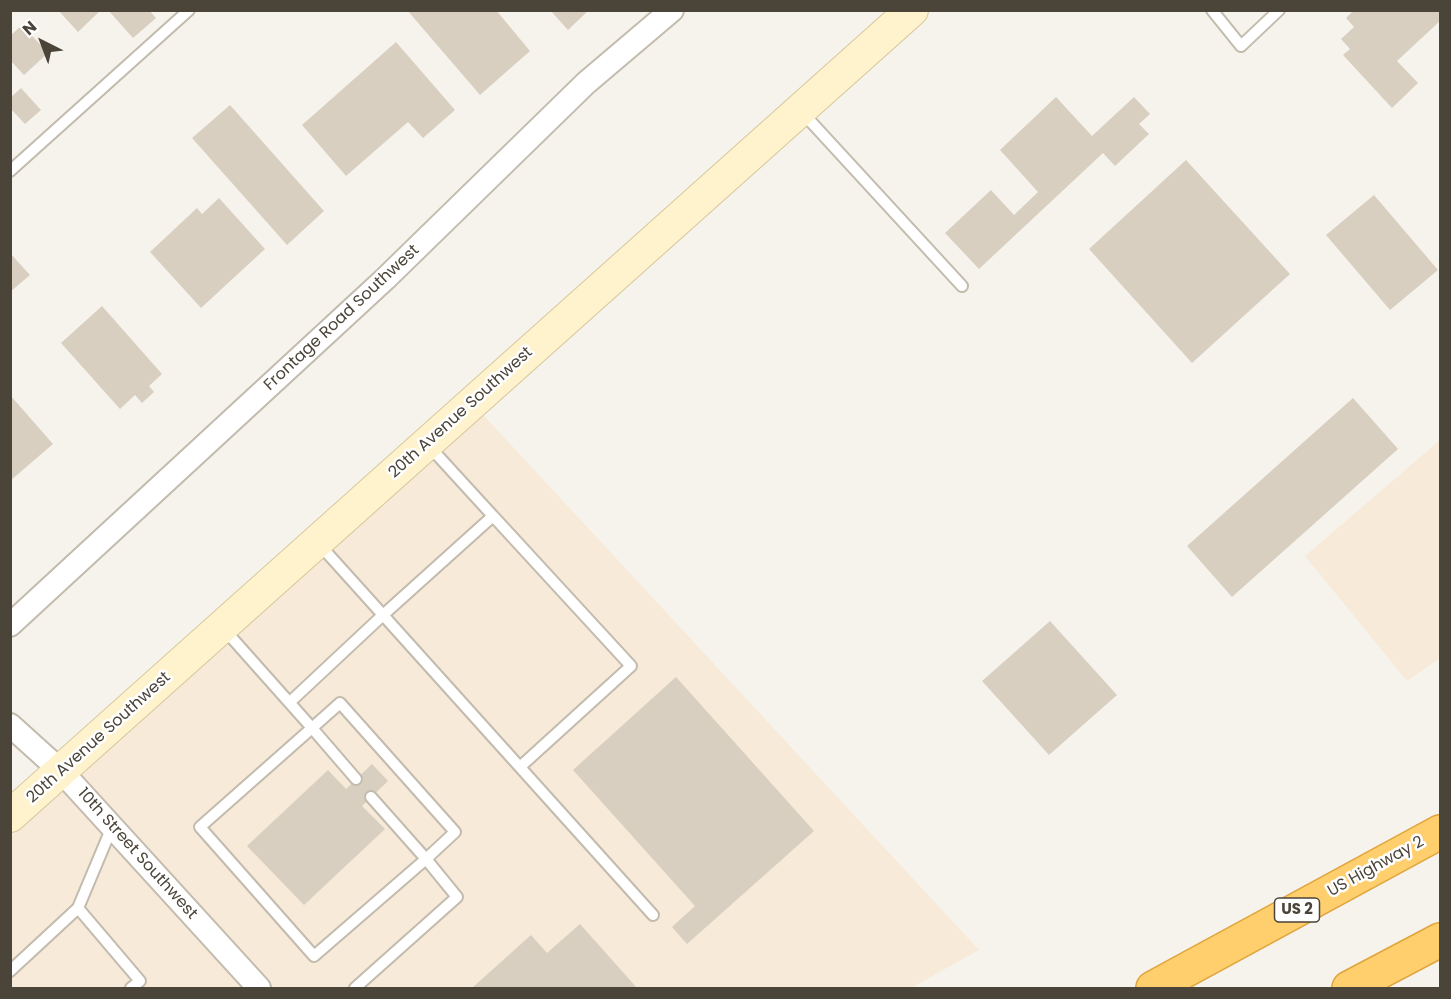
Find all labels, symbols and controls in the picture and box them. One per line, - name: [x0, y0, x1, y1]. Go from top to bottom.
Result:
- north arrow: [12, 12, 72, 72]
- text: N: [17, 16, 42, 41]
- street label: Frontage Road Southwest: [260, 241, 424, 395]
- street label: 20th Avenue Southwest: [385, 343, 537, 483]
- street label: 20th Avenue Southwest: [23, 668, 175, 808]
- street label: 10th Street Southwest: [73, 784, 201, 924]
- street label: US Highway 2: [1325, 833, 1427, 901]
- road number: US 2: [1274, 898, 1320, 922]

